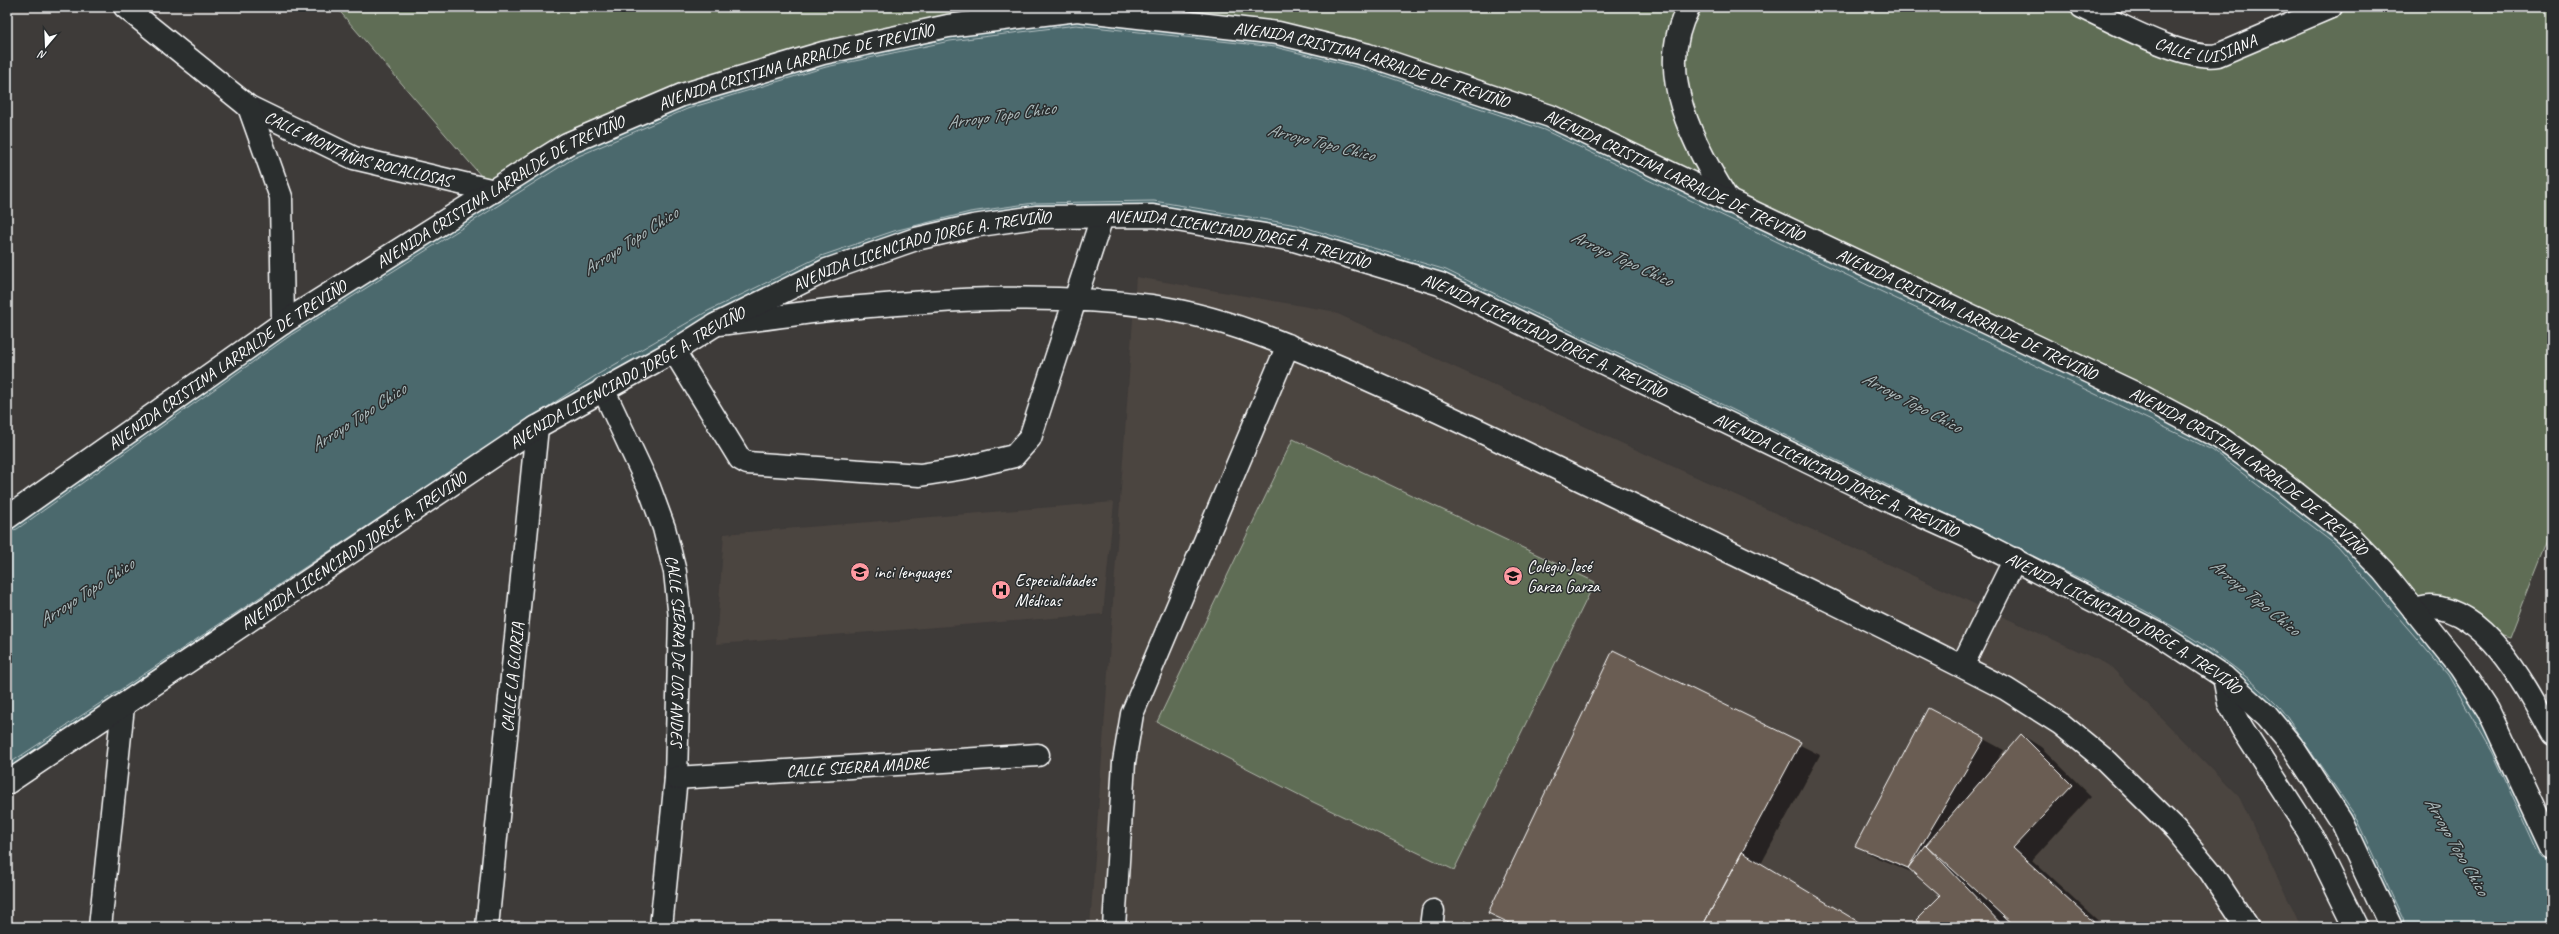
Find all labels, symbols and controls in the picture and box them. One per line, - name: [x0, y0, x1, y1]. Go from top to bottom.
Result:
- street label: AVENIDA CRISTINA LARRALDE DE TREVIÑO: [1232, 17, 1514, 113]
- street label: AVENIDA CRISTINA LARRALDE DE TREVIÑO: [655, 18, 938, 115]
- north arrow: [26, 26, 66, 66]
- street label: CALLE LUISIANA: [2152, 29, 2261, 67]
- text: N: [35, 47, 48, 63]
- water label: Arroyo Topo Chico: [946, 96, 1059, 133]
- street label: AVENIDA CRISTINA LARRALDE DE TREVIÑO: [1542, 104, 1810, 247]
- street label: CALLE MONTAÑAS ROCALLOSAS: [261, 106, 457, 192]
- street label: AVENIDA CRISTINA LARRALDE DE TREVIÑO: [372, 109, 630, 272]
- water label: Arroyo Topo Chico: [1265, 118, 1379, 166]
- water label: Arroyo Topo Chico: [578, 201, 684, 280]
- street label: AVENIDA LICENCIADO JORGE A. TREVIÑO: [1106, 205, 1374, 273]
- street label: AVENIDA LICENCIADO JORGE A. TREVIÑO: [789, 206, 1053, 296]
- water label: Arroyo Topo Chico: [1568, 225, 1678, 292]
- street label: AVENIDA CRISTINA LARRALDE DE TREVIÑO: [1834, 243, 2103, 385]
- street label: AVENIDA LICENCIADO JORGE A. TREVIÑO: [1419, 269, 1672, 403]
- street label: AVENIDA CRISTINA LARRALDE DE TREVIÑO: [103, 274, 352, 454]
- street label: AVENIDA LICENCIADO JORGE A. TREVIÑO: [505, 301, 750, 453]
- water label: Arroyo Topo Chico: [1859, 367, 1968, 439]
- water label: Arroyo Topo Chico: [306, 377, 412, 456]
- street label: AVENIDA CRISTINA LARRALDE DE TREVIÑO: [2126, 382, 2374, 561]
- street label: AVENIDA LICENCIADO JORGE A. TREVIÑO: [1710, 408, 1964, 543]
- street label: AVENIDA LICENCIADO JORGE A. TREVIÑO: [236, 466, 473, 634]
- street label: AVENIDA LICENCIADO JORGE A. TREVIÑO: [2003, 547, 2248, 700]
- water label: Arroyo Topo Chico: [34, 552, 140, 631]
- street label: CALLE SIERRA DE LOS ANDES: [661, 553, 691, 749]
- water label: Arroyo Topo Chico: [2206, 554, 2306, 641]
- place label: Colegio José Garza Garza: [1527, 556, 1601, 597]
- school or university icon: inci lenguages: [849, 561, 871, 583]
- place label: inci lenguages: [874, 562, 953, 583]
- school or university icon: Colegio José Garza Garza: [1502, 565, 1524, 587]
- place label: Especialidades Médicas: [1015, 570, 1098, 611]
- hospital icon: Especialidades Médicas: [990, 579, 1012, 601]
- street label: CALLE LA GLORIA: [496, 621, 528, 733]
- street label: CALLE SIERRA MADRE: [785, 751, 932, 781]
- water label: Arroyo Topo Chico: [2420, 793, 2495, 901]

